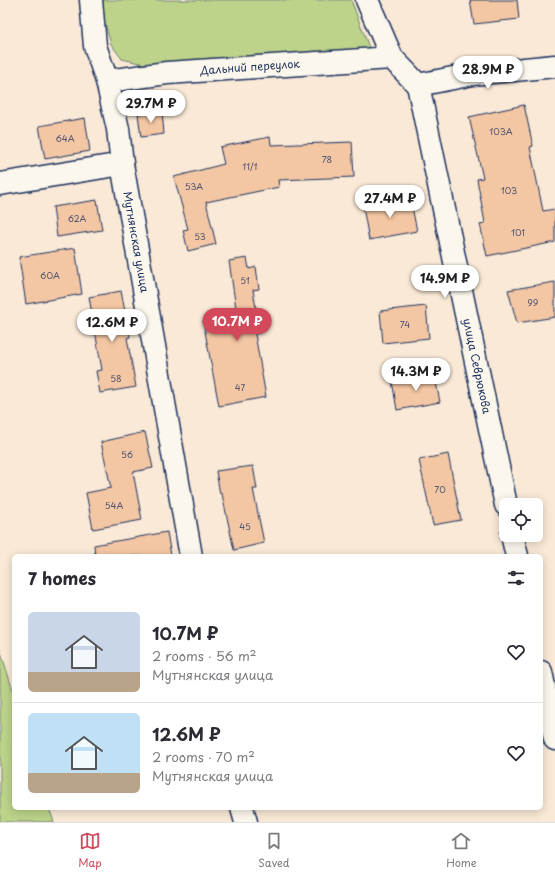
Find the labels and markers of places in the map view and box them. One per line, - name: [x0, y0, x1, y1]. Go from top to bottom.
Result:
- pin: 28.9M ₽: [451, 56, 525, 90]
- pin: 29.7M ₽: [114, 90, 188, 124]
- pin: 27.4M ₽: [353, 185, 427, 219]
- pin: 14.9M ₽: [408, 265, 482, 299]
- pin: 10.7M ₽: [200, 308, 274, 342]
- pin: 12.6M ₽: [75, 309, 149, 343]
- pin: 14.3M ₽: [379, 358, 453, 392]

